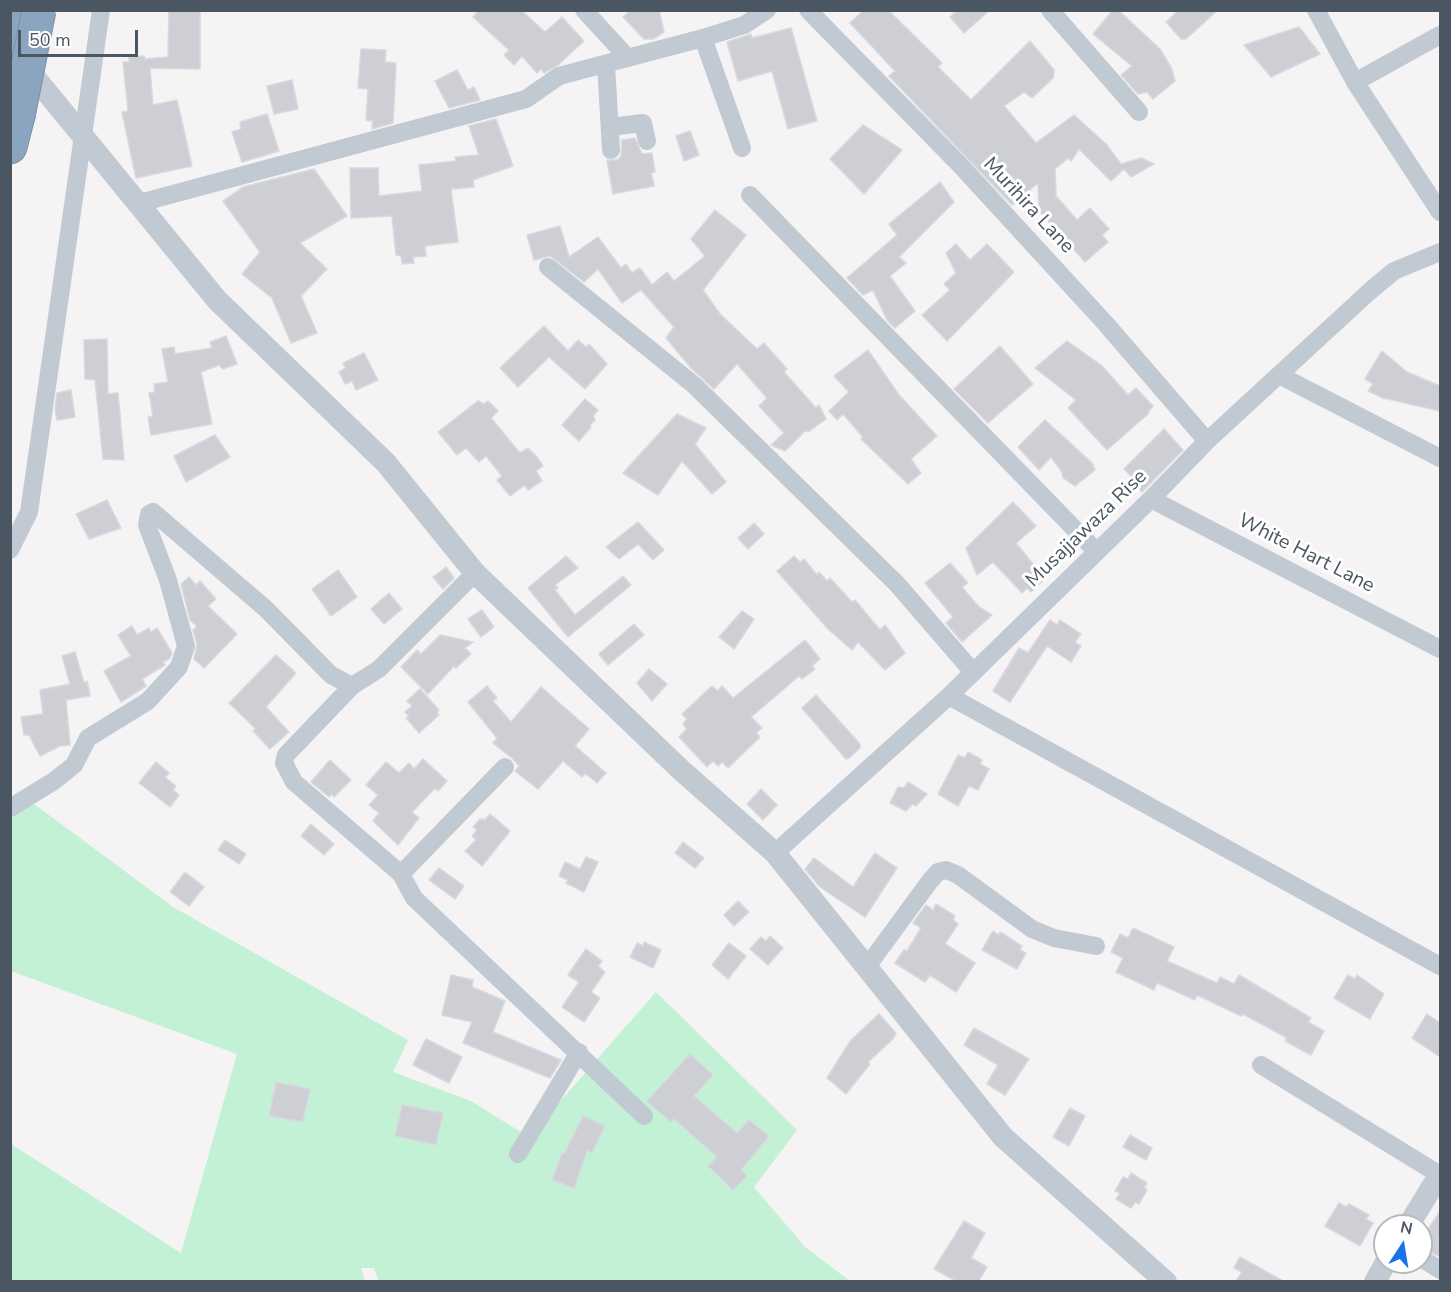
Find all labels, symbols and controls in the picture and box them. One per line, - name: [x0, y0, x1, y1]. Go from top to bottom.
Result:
- scale bar: [21, 18, 141, 56]
- text: 50 m: [29, 28, 71, 52]
- street label: Murihira Lane: [977, 153, 1079, 259]
- street label: Musajjawaza Rise: [1022, 465, 1152, 593]
- street label: White Hart Lane: [1234, 509, 1378, 599]
- north arrow: [1373, 1214, 1433, 1274]
- text: N: [1398, 1216, 1414, 1240]

